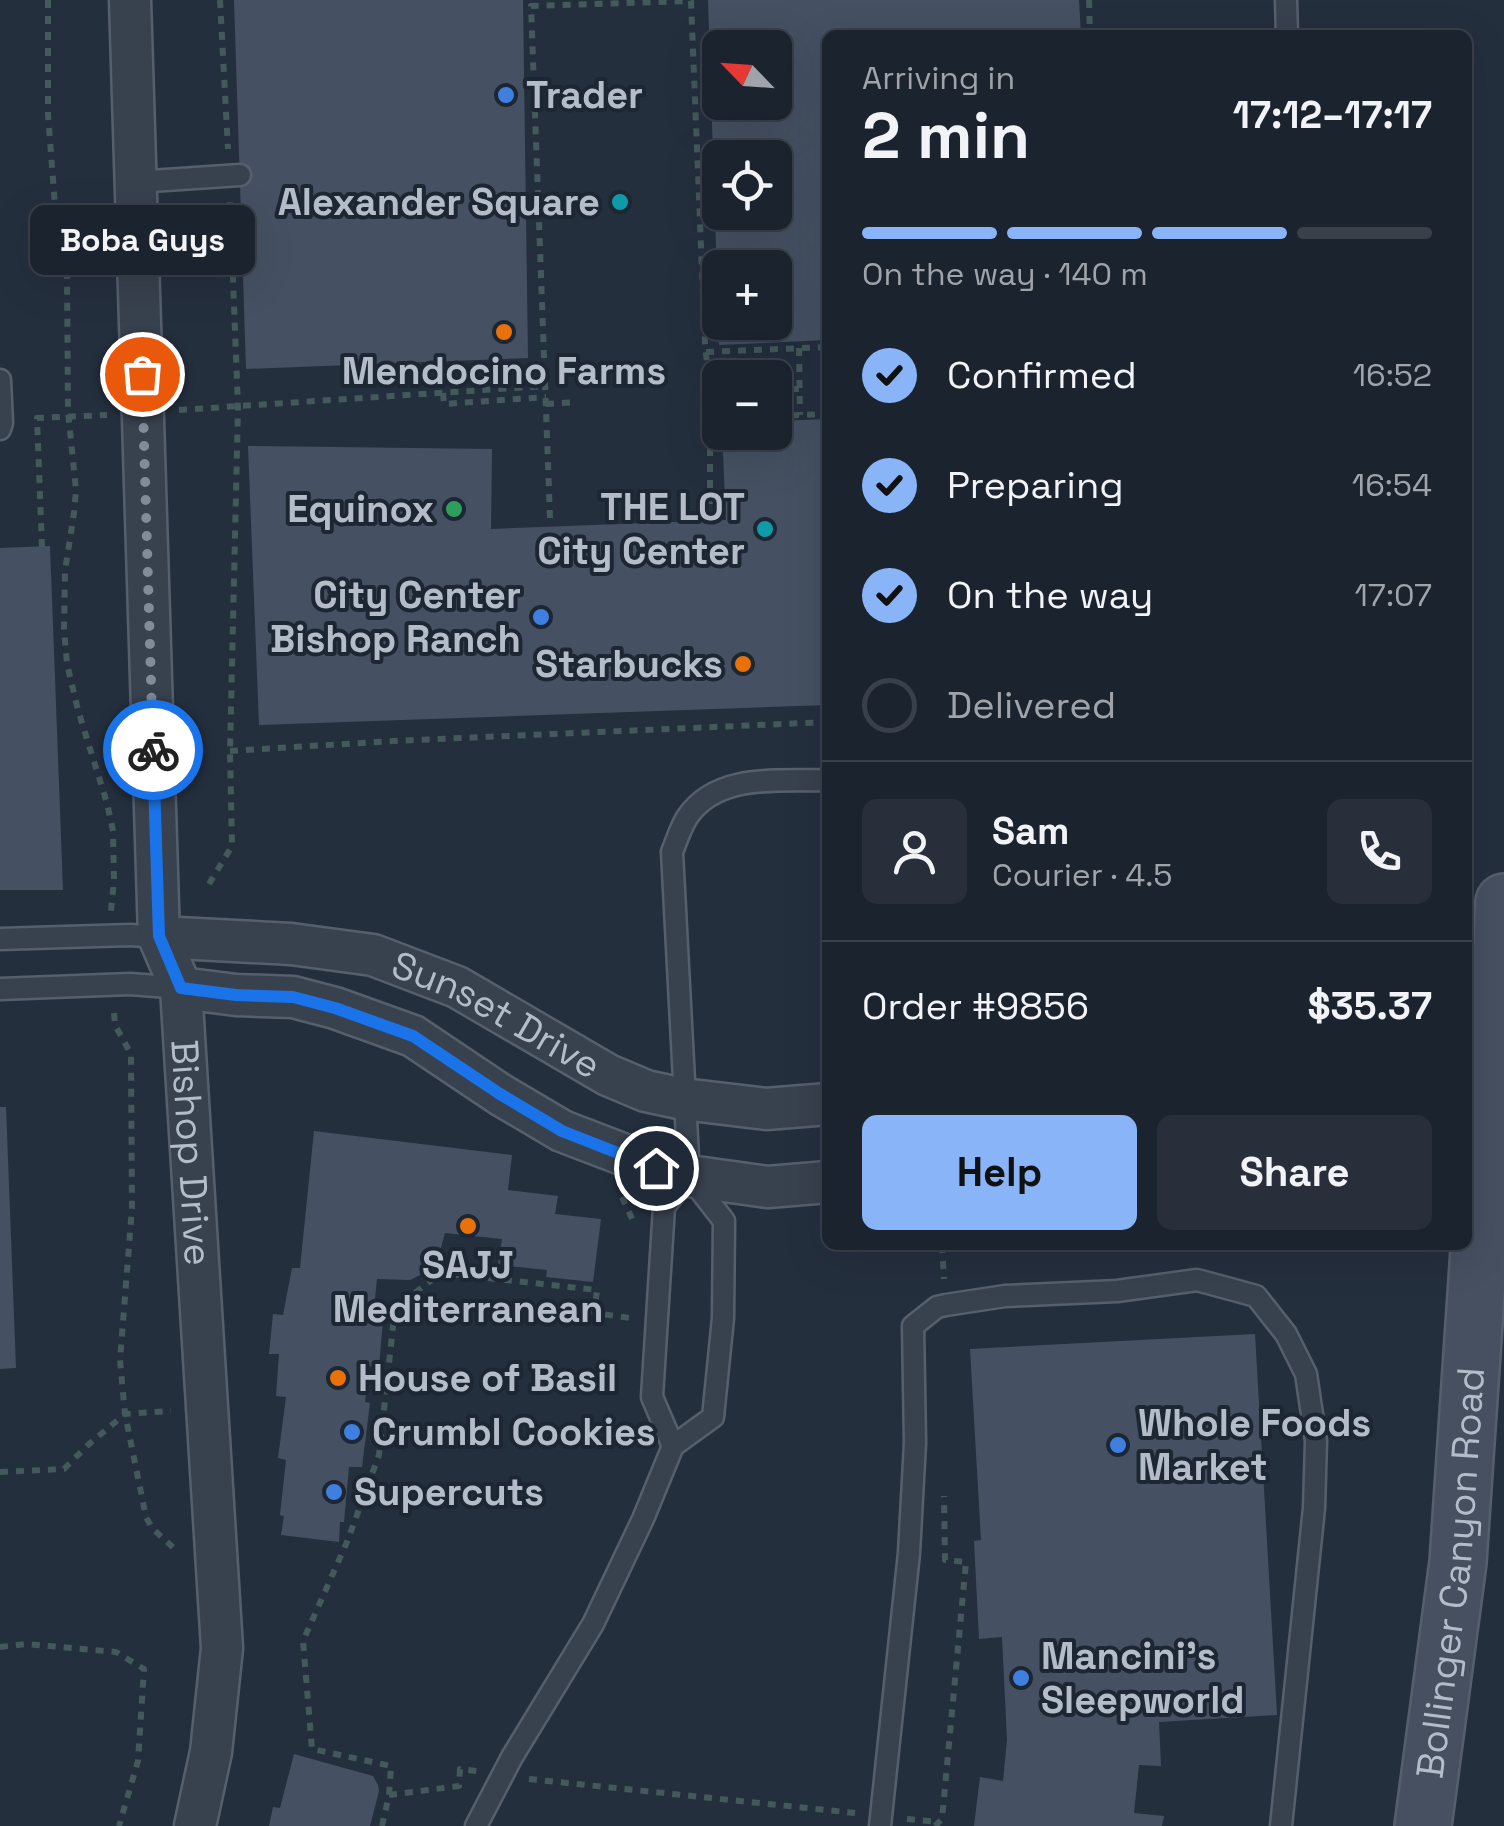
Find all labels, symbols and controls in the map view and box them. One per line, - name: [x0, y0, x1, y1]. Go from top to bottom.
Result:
- north arrow: [702, 30, 792, 120]
- map controls: [702, 30, 792, 450]
- text: Arriving in: [862, 58, 1015, 98]
- place label: Trader: [526, 71, 643, 119]
- marker: Trader: [495, 84, 517, 106]
- text: 17:12–17:17: [1233, 91, 1432, 139]
- text: 2 min: [862, 94, 1030, 177]
- button: locate: [702, 140, 792, 230]
- place label: Alexander Square: [278, 178, 600, 226]
- marker: Alexander Square: [609, 191, 631, 213]
- callout: Boba Guys: [29, 204, 254, 274]
- text: Boba Guys: [60, 220, 225, 260]
- button: +: [702, 250, 792, 340]
- text: On the way · 140 m: [862, 254, 1148, 294]
- marker: Mendocino Farms: [493, 321, 515, 343]
- pin: [100, 332, 185, 417]
- icon: bag: [115, 347, 170, 402]
- place label: Mendocino Farms: [342, 347, 666, 395]
- icon: check: [862, 348, 917, 403]
- text: Confirmed: [947, 351, 1137, 399]
- text: 16:52: [1353, 355, 1432, 395]
- button: −: [702, 360, 792, 450]
- icon: check: [862, 458, 917, 513]
- text: Preparing: [947, 461, 1124, 509]
- text: 16:54: [1352, 465, 1432, 505]
- place label: THE LOT City Center: [537, 483, 745, 575]
- place label: Equinox: [287, 485, 434, 533]
- marker: Equinox: [443, 498, 465, 520]
- marker: THE LOT City Center: [754, 518, 776, 540]
- icon: check: [862, 568, 917, 623]
- place label: City Center Bishop Ranch: [270, 571, 521, 663]
- text: On the way: [947, 571, 1153, 619]
- text: 17:07: [1354, 575, 1432, 615]
- marker: City Center Bishop Ranch: [530, 606, 552, 628]
- place label: Starbucks: [535, 640, 723, 688]
- marker: Starbucks: [732, 653, 754, 675]
- text: Delivered: [947, 681, 1116, 729]
- courier: [103, 700, 203, 800]
- icon: bike: [126, 723, 181, 778]
- button: person: [862, 799, 967, 904]
- button: phone: [1327, 799, 1432, 904]
- text: Sam: [992, 807, 1069, 855]
- text: Courier · 4.5: [992, 855, 1173, 895]
- street label: Sunset Drive: [385, 940, 609, 1089]
- text: Order #9856: [862, 982, 1089, 1030]
- text: $35.37: [1308, 982, 1432, 1030]
- street label: Bishop Drive: [160, 1038, 222, 1267]
- button: Help: [862, 1115, 1137, 1230]
- button: Share: [1157, 1115, 1432, 1230]
- pin: [614, 1126, 699, 1211]
- icon: home: [629, 1141, 684, 1196]
- marker: SAJJ Mediterranean: [457, 1215, 479, 1237]
- place label: SAJJ Mediterranean: [333, 1241, 603, 1333]
- place label: House of Basil: [358, 1354, 617, 1402]
- street label: Bollinger Canyon Road: [1406, 1366, 1495, 1781]
- marker: House of Basil: [327, 1367, 349, 1389]
- place label: Whole Foods Market: [1138, 1399, 1371, 1491]
- place label: Crumbl Cookies: [372, 1408, 656, 1456]
- marker: Crumbl Cookies: [341, 1421, 363, 1443]
- marker: Whole Foods Market: [1107, 1434, 1129, 1456]
- place label: Supercuts: [354, 1468, 544, 1516]
- marker: Supercuts: [323, 1481, 345, 1503]
- place label: Mancini's Sleepworld: [1041, 1632, 1245, 1724]
- marker: Mancini's Sleepworld: [1010, 1667, 1032, 1689]

